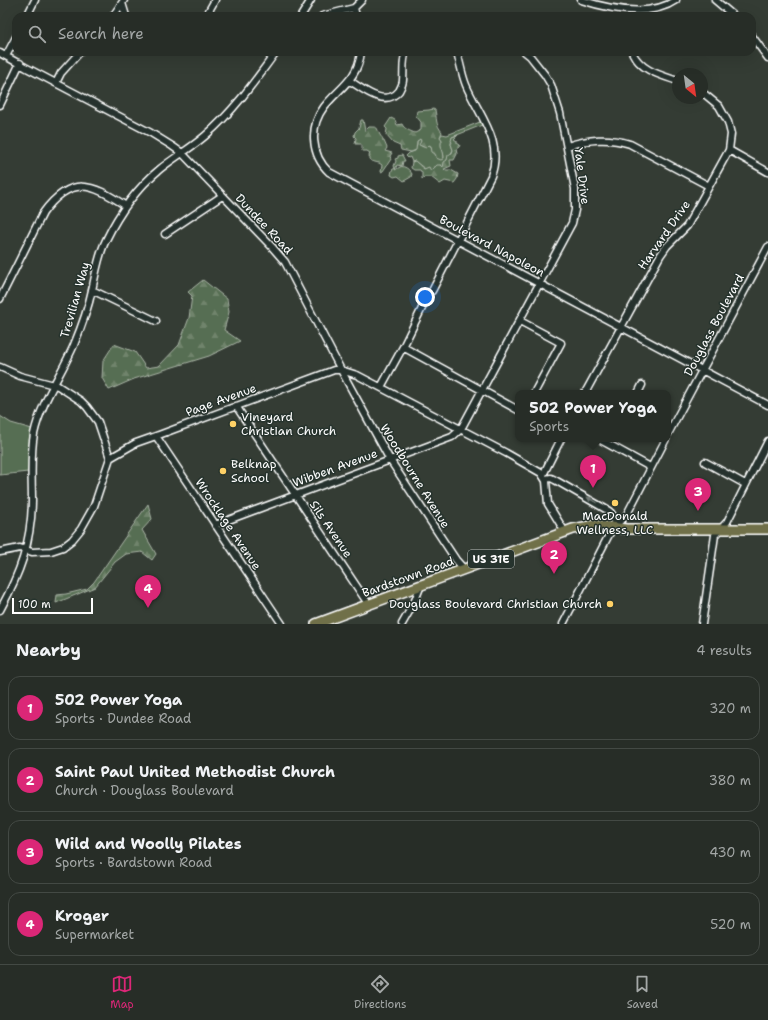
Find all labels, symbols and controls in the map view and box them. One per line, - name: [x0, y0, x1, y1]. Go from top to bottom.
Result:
- search box: [12, 12, 756, 56]
- icon: search: [26, 23, 48, 45]
- text: Search here: [58, 24, 144, 44]
- north arrow: [672, 68, 708, 104]
- street label: Yale Drive: [571, 147, 593, 206]
- street label: Dundee Road: [232, 190, 296, 258]
- street label: Harvard Drive: [634, 197, 694, 273]
- street label: Boulevard Napoleon: [437, 211, 547, 281]
- street label: Trevilian Way: [56, 260, 94, 340]
- street label: Douglass Boulevard: [680, 271, 748, 379]
- your location: [415, 287, 435, 307]
- street label: Page Avenue: [183, 380, 259, 420]
- popup: [515, 390, 671, 442]
- text: 502 Power Yoga: [529, 398, 657, 418]
- place label: Vineyard Christian Church: [241, 409, 336, 439]
- text: Sports: [529, 418, 569, 435]
- marker: Vineyard Christian Church: [228, 419, 238, 429]
- street label: Woodbourne Avenue: [376, 421, 454, 531]
- street label: Wibben Avenue: [290, 445, 380, 491]
- pin: 1: [580, 455, 606, 488]
- place label: Belknap School: [231, 456, 277, 486]
- marker: Belknap School: [218, 466, 228, 476]
- street label: Wrocklage Avenue: [191, 475, 265, 573]
- pin: 3: [685, 478, 711, 511]
- street label: Sils Avenue: [306, 497, 356, 561]
- one-way arrow: [586, 497, 597, 504]
- marker: MacDonald Wellness, LLC: [610, 498, 620, 508]
- place label: MacDonald Wellness, LLC: [577, 508, 653, 538]
- pin: 2: [541, 541, 567, 574]
- road number: US 31E: [468, 550, 514, 568]
- street label: Bardstown Road: [360, 553, 456, 601]
- pin: 4: [135, 575, 161, 608]
- scale bar: [12, 596, 93, 615]
- place label: Douglass Boulevard Christian Church: [389, 596, 602, 612]
- text: 100 m: [18, 597, 51, 612]
- marker: Douglass Boulevard Christian Church: [605, 599, 615, 609]
- text: Nearby: [16, 639, 81, 661]
- text: 4 results: [696, 642, 752, 659]
- text: 502 Power Yoga: [55, 690, 182, 710]
- text: 1: [27, 700, 33, 717]
- text: 320 m: [709, 700, 751, 717]
- text: Sports · Dundee Road: [55, 710, 191, 727]
- text: Saint Paul United Methodist Church: [55, 762, 335, 782]
- text: 2: [25, 772, 35, 789]
- text: 380 m: [709, 772, 751, 789]
- text: Church · Douglass Boulevard: [55, 782, 234, 799]
- text: Wild and Woolly Pilates: [55, 834, 242, 854]
- text: 3: [25, 844, 35, 861]
- text: 430 m: [709, 844, 751, 861]
- text: Sports · Bardstown Road: [55, 854, 212, 871]
- text: Kroger: [55, 906, 109, 926]
- text: 4: [25, 916, 35, 933]
- text: 520 m: [710, 916, 751, 933]
- text: Supermarket: [55, 926, 134, 943]
- tab: Map: [110, 973, 134, 1012]
- tab: Directions: [354, 973, 406, 1012]
- tab: Saved: [627, 973, 658, 1012]

